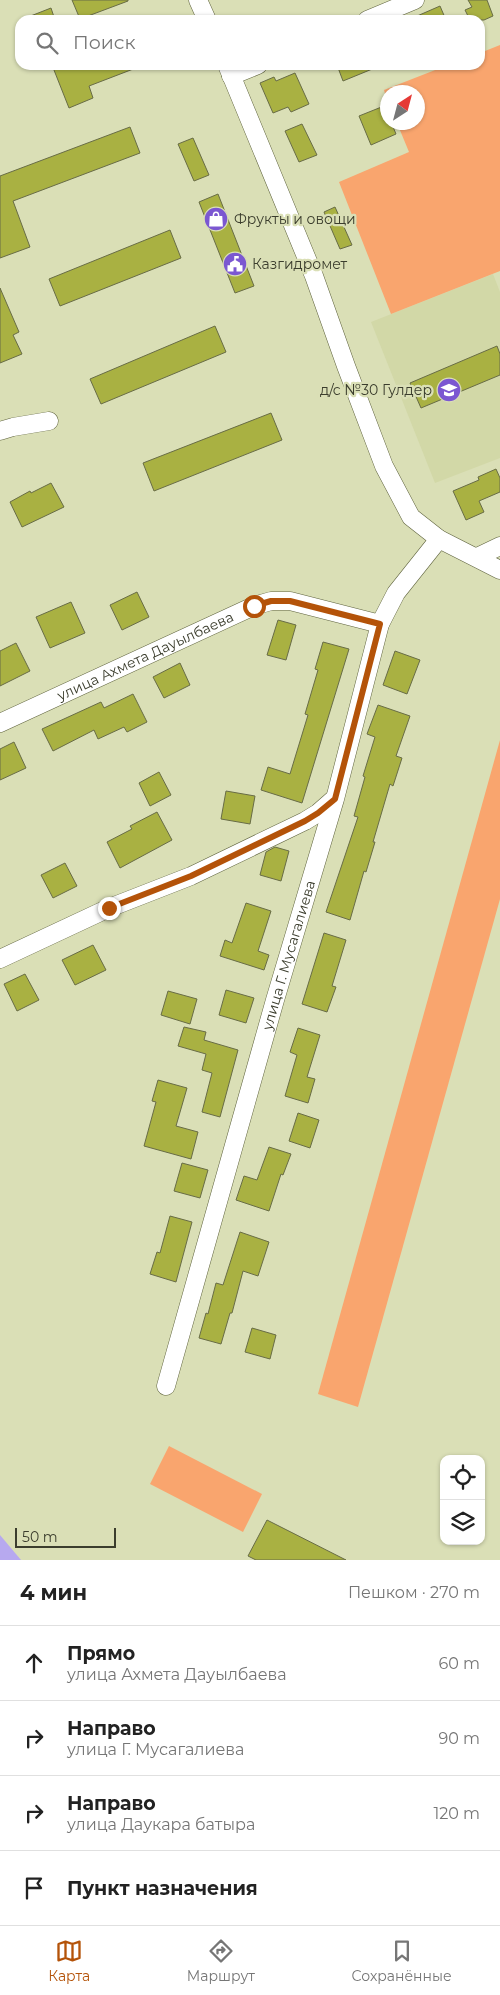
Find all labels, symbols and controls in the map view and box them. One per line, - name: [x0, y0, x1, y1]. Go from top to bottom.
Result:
- search box: [15, 15, 485, 70]
- icon: search: [33, 29, 61, 57]
- text: Поиск: [73, 31, 136, 54]
- north arrow: [380, 85, 425, 130]
- shop icon: Фрукты и овощи: [203, 206, 229, 232]
- place label: Фрукты и овощи: [234, 210, 356, 228]
- public building icon: Казгидромет: [222, 251, 248, 277]
- place label: Казгидромет: [252, 255, 348, 273]
- school or university icon: д/с №30 Гулдер: [436, 377, 462, 403]
- place label: д/с №30 Гулдер: [320, 381, 432, 399]
- route start: [243, 595, 266, 618]
- street label: улица Ахмета Дауылбаева: [53, 608, 236, 705]
- street label: улица Г. Мусагалиева: [258, 878, 319, 1033]
- route end: [98, 897, 121, 920]
- map controls: [440, 1455, 485, 1545]
- button: locate: [440, 1455, 485, 1500]
- button: layers: [440, 1500, 485, 1545]
- scale bar: [15, 1525, 116, 1548]
- text: 50 m: [22, 1528, 58, 1546]
- text: 4 мин: [20, 1580, 87, 1605]
- text: Пешком · 270 m: [348, 1583, 480, 1602]
- text: Прямо: [67, 1642, 135, 1665]
- icon: ahead: [20, 1649, 48, 1677]
- text: 60 m: [438, 1654, 480, 1673]
- text: улица Ахмета Дауылбаева: [67, 1665, 287, 1684]
- text: Направо: [67, 1717, 156, 1740]
- icon: right: [20, 1724, 48, 1752]
- text: 90 m: [438, 1729, 480, 1748]
- text: улица Г. Мусагалиева: [67, 1740, 244, 1759]
- text: Направо: [67, 1792, 156, 1815]
- icon: right: [20, 1799, 48, 1827]
- text: 120 m: [433, 1804, 480, 1823]
- text: улица Даукара батыра: [67, 1815, 255, 1834]
- icon: arrive: [20, 1874, 48, 1902]
- text: Пункт назначения: [67, 1877, 258, 1900]
- tab: Карта: [48, 1937, 90, 1985]
- tab: Маршрут: [187, 1937, 255, 1985]
- tab: Сохранённые: [352, 1937, 452, 1985]

